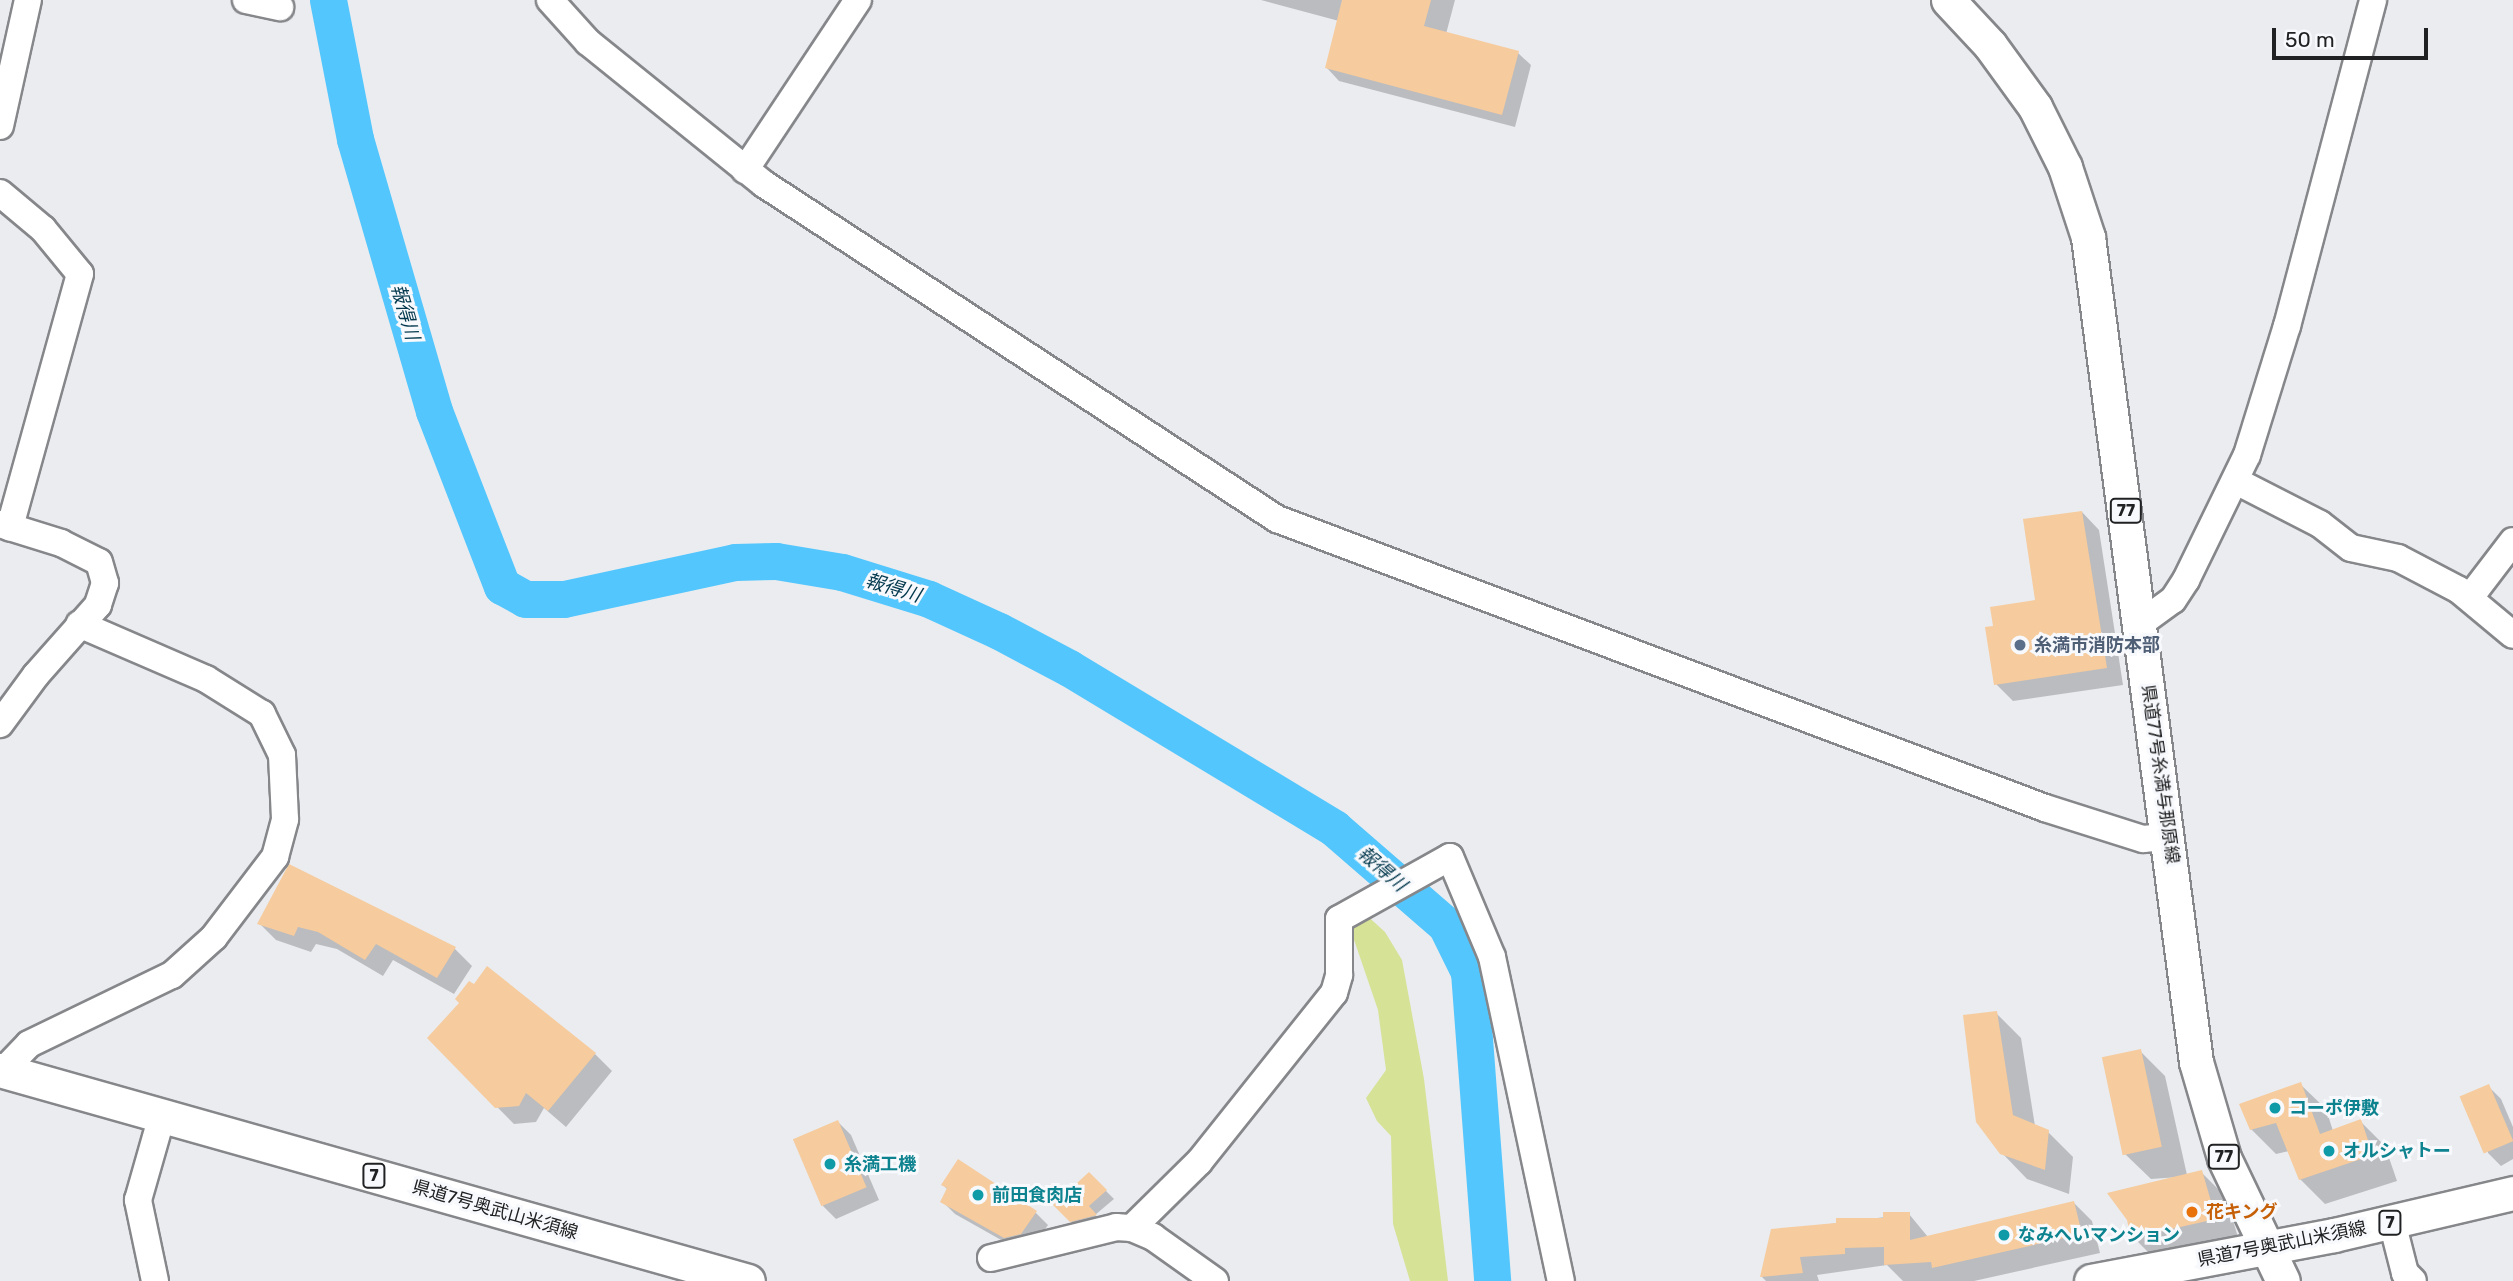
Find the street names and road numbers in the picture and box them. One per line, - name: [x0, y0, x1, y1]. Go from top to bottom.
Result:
- road number: 77: [2108, 498, 2144, 524]
- street label: 県道77号糸満与那原線: [2137, 683, 2183, 865]
- road number: 77: [2206, 1144, 2242, 1170]
- road number: 7: [362, 1164, 386, 1188]
- street label: 県道7号奥武山米須線: [410, 1176, 580, 1244]
- road number: 7: [2378, 1210, 2402, 1236]
- street label: 県道7号奥武山米須線: [2196, 1217, 2368, 1271]

